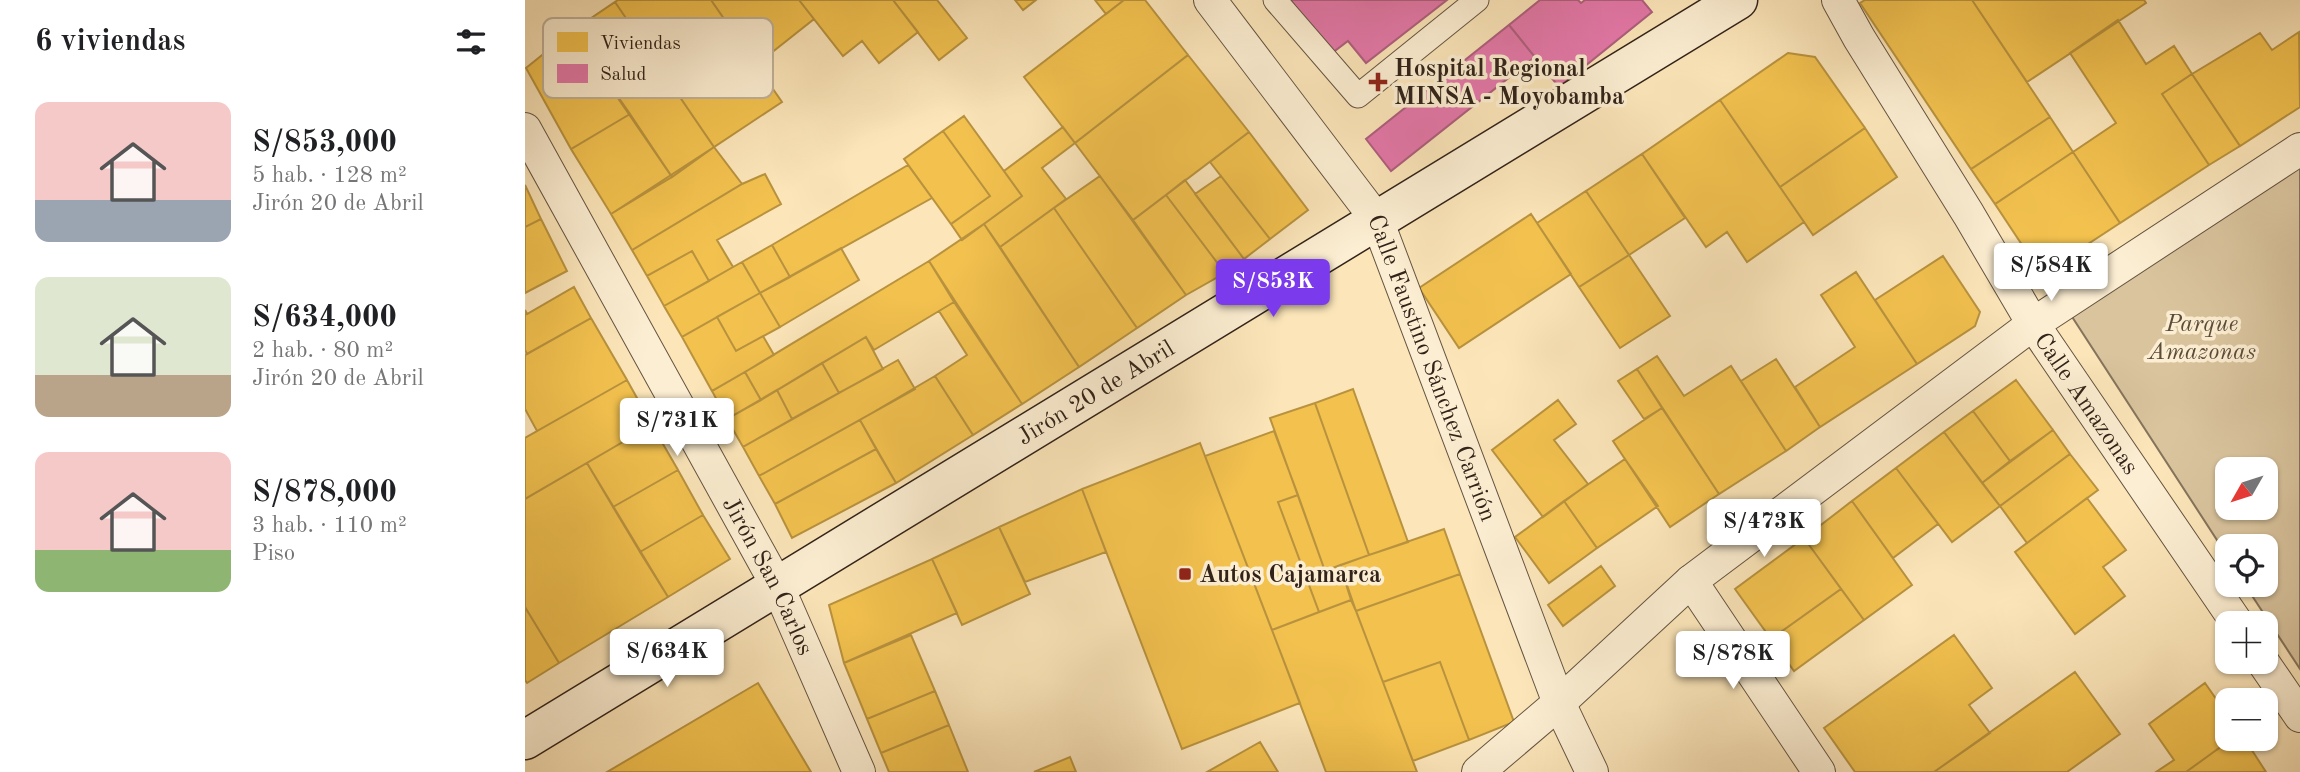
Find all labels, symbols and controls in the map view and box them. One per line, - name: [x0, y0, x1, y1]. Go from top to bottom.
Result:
- legend: [543, 18, 773, 98]
- icon: filters: [452, 23, 490, 61]
- text: 6 viviendas: [35, 27, 185, 57]
- text: Viviendas: [600, 35, 681, 54]
- place label: Hospital Regional MINSA - Moyobamba: [1394, 58, 1624, 110]
- text: Salud: [600, 66, 646, 85]
- marker: Hospital Regional MINSA - Moyobamba: [1368, 72, 1388, 92]
- text: S/853,000: [252, 128, 397, 158]
- icon: home: [91, 130, 175, 214]
- text: 5 hab. · 128 m²: [252, 164, 407, 187]
- text: Jirón 20 de Abril: [252, 192, 424, 215]
- street label: Calle Faustino Sánchez Carrión: [1362, 212, 1499, 525]
- pin: S/584K: [1994, 244, 2108, 303]
- text: S/584K: [2010, 254, 2092, 277]
- pin: S/853K: [1216, 260, 1330, 319]
- text: S/853K: [1232, 270, 1314, 293]
- text: S/634,000: [252, 303, 397, 333]
- icon: home: [91, 305, 175, 389]
- park label: Parque Amazonas: [2146, 313, 2256, 365]
- street label: Calle Amazonas: [2029, 329, 2142, 479]
- street label: Jirón 20 de Abril: [1014, 337, 1179, 451]
- text: 2 hab. · 80 m²: [252, 339, 393, 362]
- text: Jirón 20 de Abril: [252, 367, 424, 390]
- pin: S/731K: [620, 398, 734, 458]
- text: S/731K: [636, 409, 718, 432]
- north arrow: [2215, 457, 2279, 520]
- map controls: [2215, 457, 2278, 751]
- text: S/878,000: [252, 478, 397, 508]
- icon: home: [91, 480, 175, 564]
- street label: Jirón San Carlos: [717, 494, 816, 659]
- pin: S/473K: [1707, 500, 1821, 559]
- text: S/473K: [1723, 510, 1805, 533]
- text: 3 hab. · 110 m²: [252, 514, 407, 537]
- button: locate: [2215, 534, 2278, 597]
- text: Piso: [252, 542, 295, 565]
- place label: Autos Cajamarca: [1199, 564, 1381, 588]
- marker: Autos Cajamarca: [1177, 566, 1193, 582]
- button: +: [2215, 611, 2278, 674]
- pin: S/634K: [610, 630, 724, 689]
- pin: S/878K: [1676, 632, 1790, 691]
- text: S/634K: [626, 640, 708, 663]
- text: S/878K: [1692, 642, 1774, 665]
- button: −: [2215, 688, 2278, 751]

